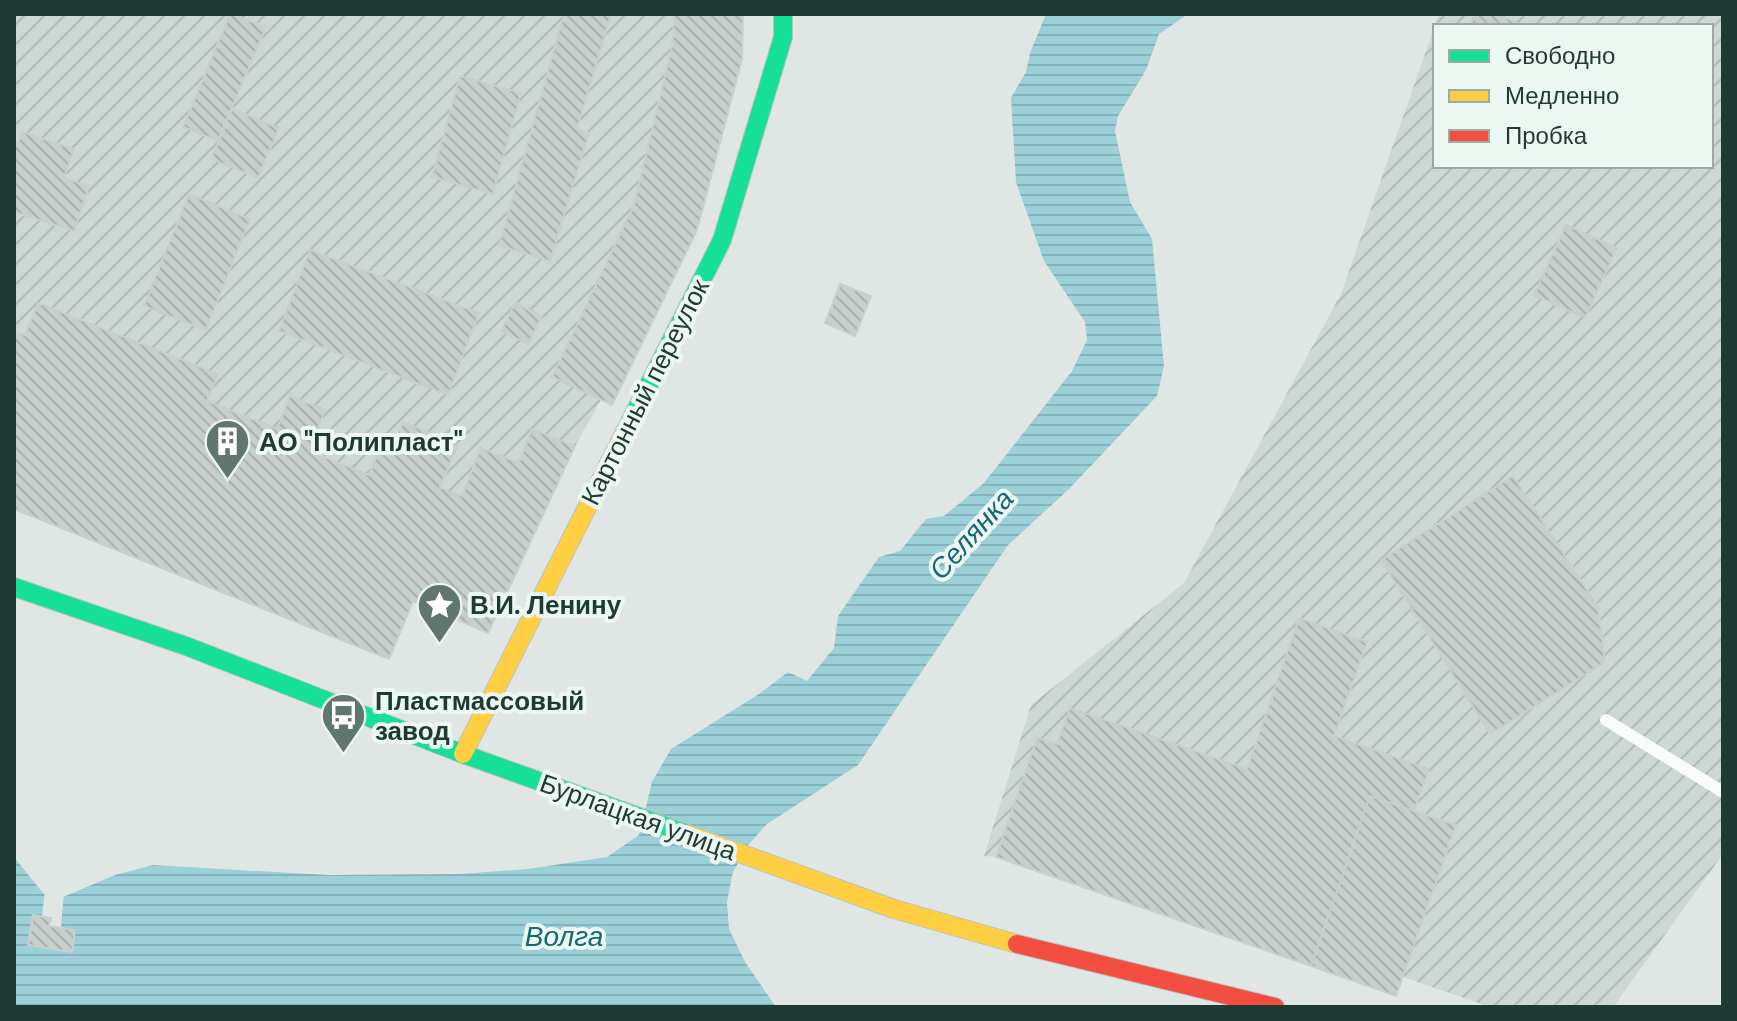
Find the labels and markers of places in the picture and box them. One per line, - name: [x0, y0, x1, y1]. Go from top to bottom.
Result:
- building icon: АО "Полипласт": [204, 418, 252, 481]
- place label: АО "Полипласт": [259, 425, 463, 459]
- place icon: В.И. Ленину: [415, 581, 463, 644]
- place label: В.И. Ленину: [470, 588, 622, 622]
- place label: Пластмассовый завод: [375, 684, 584, 748]
- bus stop icon: Пластмассовый завод: [320, 692, 368, 755]

